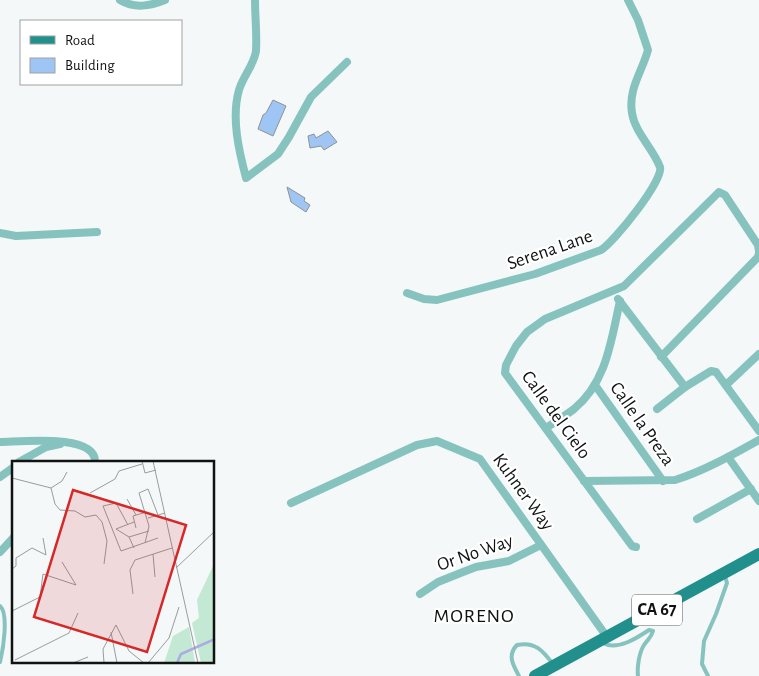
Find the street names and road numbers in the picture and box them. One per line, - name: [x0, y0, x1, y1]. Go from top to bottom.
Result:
- street label: Serena Lane: [505, 227, 595, 273]
- street label: Calle del Cielo: [518, 367, 594, 463]
- street label: Calle la Preza: [606, 379, 678, 470]
- street label: Kuhner Way: [489, 450, 557, 534]
- street label: Or No Way: [435, 531, 515, 575]
- road number: CA 67: [632, 594, 682, 626]

